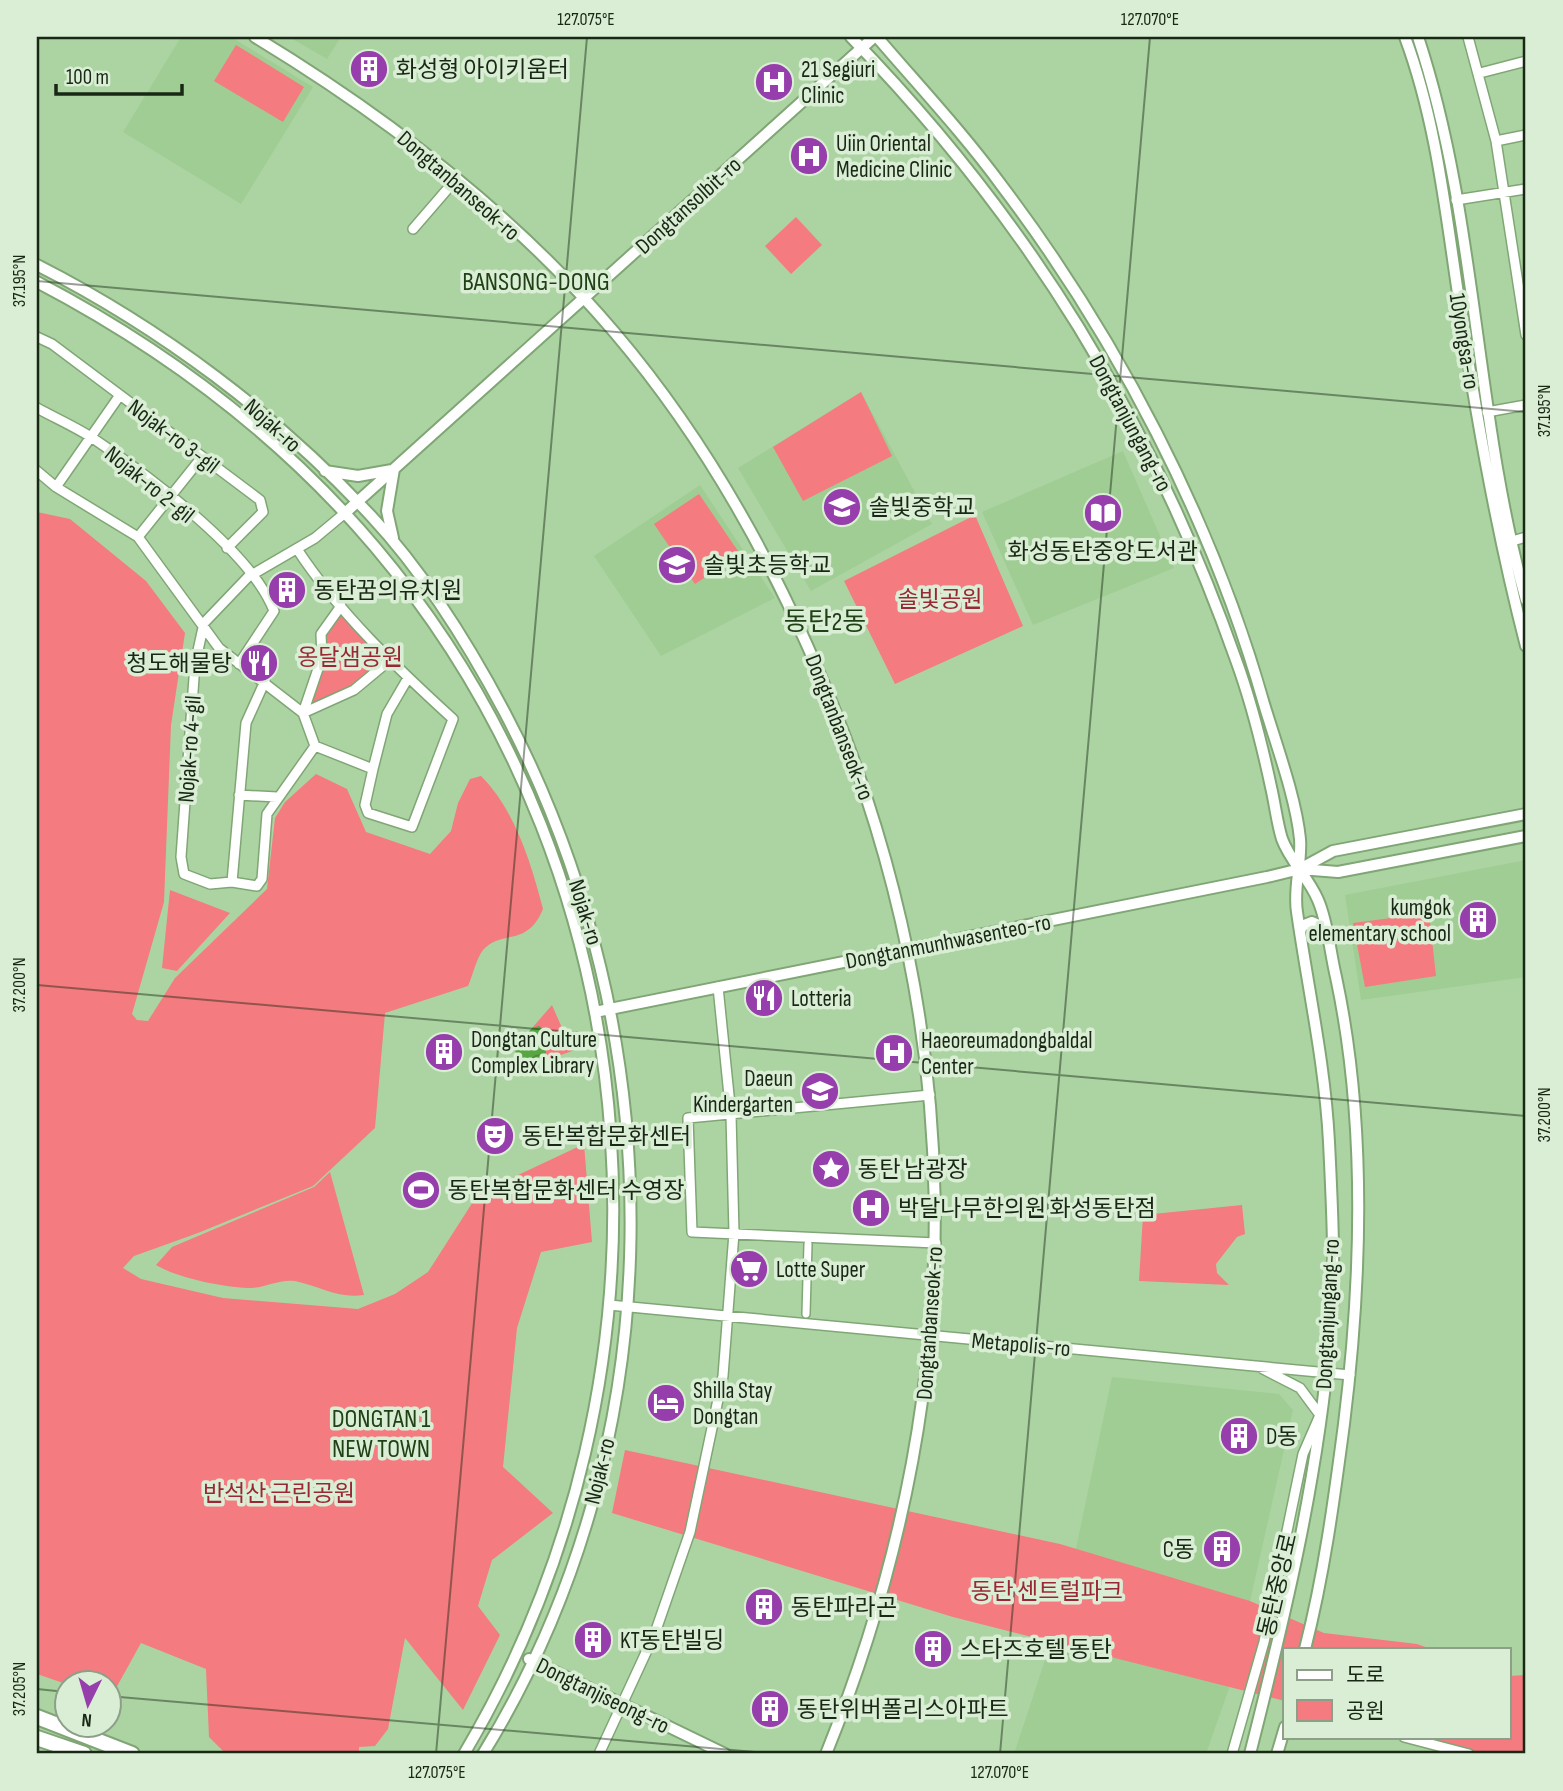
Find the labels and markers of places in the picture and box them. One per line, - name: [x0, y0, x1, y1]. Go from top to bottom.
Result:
- building icon: 화성형 아이키움터: [348, 48, 390, 90]
- place label: 화성형 아이키움터: [396, 56, 569, 84]
- place label: 21 Segiuri Clinic: [801, 56, 875, 110]
- hospital icon: 21 Segiuri Clinic: [753, 61, 795, 103]
- place label: Uiin Oriental Medicine Clinic: [836, 130, 953, 184]
- hospital icon: Uiin Oriental Medicine Clinic: [788, 135, 830, 177]
- school or university icon: 솔빛중학교: [821, 486, 863, 528]
- library icon: 화성동탄중앙도서관: [1082, 492, 1124, 534]
- place label: 솔빛중학교: [869, 494, 975, 522]
- place label: 화성동탄중앙도서관: [1008, 538, 1198, 566]
- school or university icon: 솔빛초등학교: [656, 544, 698, 586]
- place label: 솔빛초등학교: [704, 552, 831, 580]
- building icon: 동탄꿈의유치원: [266, 569, 308, 611]
- place label: 동탄꿈의유치원: [314, 577, 462, 605]
- restaurant icon: 청도해물탕: [238, 642, 280, 684]
- place label: 청도해물탕: [126, 650, 232, 678]
- place label: kumgok elementary school: [1308, 894, 1451, 948]
- building icon: kumgok elementary school: [1457, 899, 1499, 941]
- restaurant icon: Lotteria: [743, 977, 785, 1019]
- place label: Lotteria: [791, 985, 852, 1013]
- place label: Dongtan Culture Complex Library: [471, 1026, 597, 1080]
- place label: Haeoreumadongbaldal Center: [921, 1027, 1093, 1081]
- building icon: Dongtan Culture Complex Library: [423, 1031, 465, 1073]
- hospital icon: Haeoreumadongbaldal Center: [873, 1032, 915, 1074]
- place label: Daeun Kindergarten: [693, 1065, 793, 1119]
- school or university icon: Daeun Kindergarten: [799, 1070, 841, 1112]
- theatre icon: 동탄복합문화센터: [474, 1115, 516, 1157]
- place label: 동탄복합문화센터: [522, 1123, 691, 1151]
- place icon: 동탄 남광장: [810, 1148, 852, 1190]
- place label: 동탄 남광장: [858, 1156, 967, 1184]
- sports icon: 동탄복합문화센터 수영장: [400, 1169, 442, 1211]
- place label: 동탄복합문화센터 수영장: [448, 1177, 684, 1205]
- hospital icon: 박달나무한의원 화성동탄점: [850, 1187, 892, 1229]
- place label: 박달나무한의원 화성동탄점: [898, 1195, 1156, 1223]
- supermarket icon: Lotte Super: [728, 1248, 770, 1290]
- place label: Lotte Super: [776, 1256, 866, 1284]
- place label: Shilla Stay Dongtan: [693, 1377, 772, 1431]
- hotel icon: Shilla Stay Dongtan: [645, 1382, 687, 1424]
- building icon: D동: [1218, 1415, 1260, 1457]
- place label: D동: [1266, 1423, 1298, 1451]
- building icon: C동: [1201, 1528, 1243, 1570]
- place label: C동: [1163, 1536, 1195, 1564]
- building icon: 동탄파라곤: [743, 1586, 785, 1628]
- place label: 동탄파라곤: [791, 1594, 897, 1622]
- building icon: KT동탄빌딩: [572, 1619, 614, 1661]
- place label: KT동탄빌딩: [620, 1627, 724, 1655]
- building icon: 스타즈호텔 동탄: [912, 1628, 954, 1670]
- place label: 스타즈호텔 동탄: [960, 1636, 1112, 1664]
- building icon: 동탄위버폴리스아파트: [749, 1688, 791, 1730]
- place label: 동탄위버폴리스아파트: [797, 1696, 1009, 1724]

